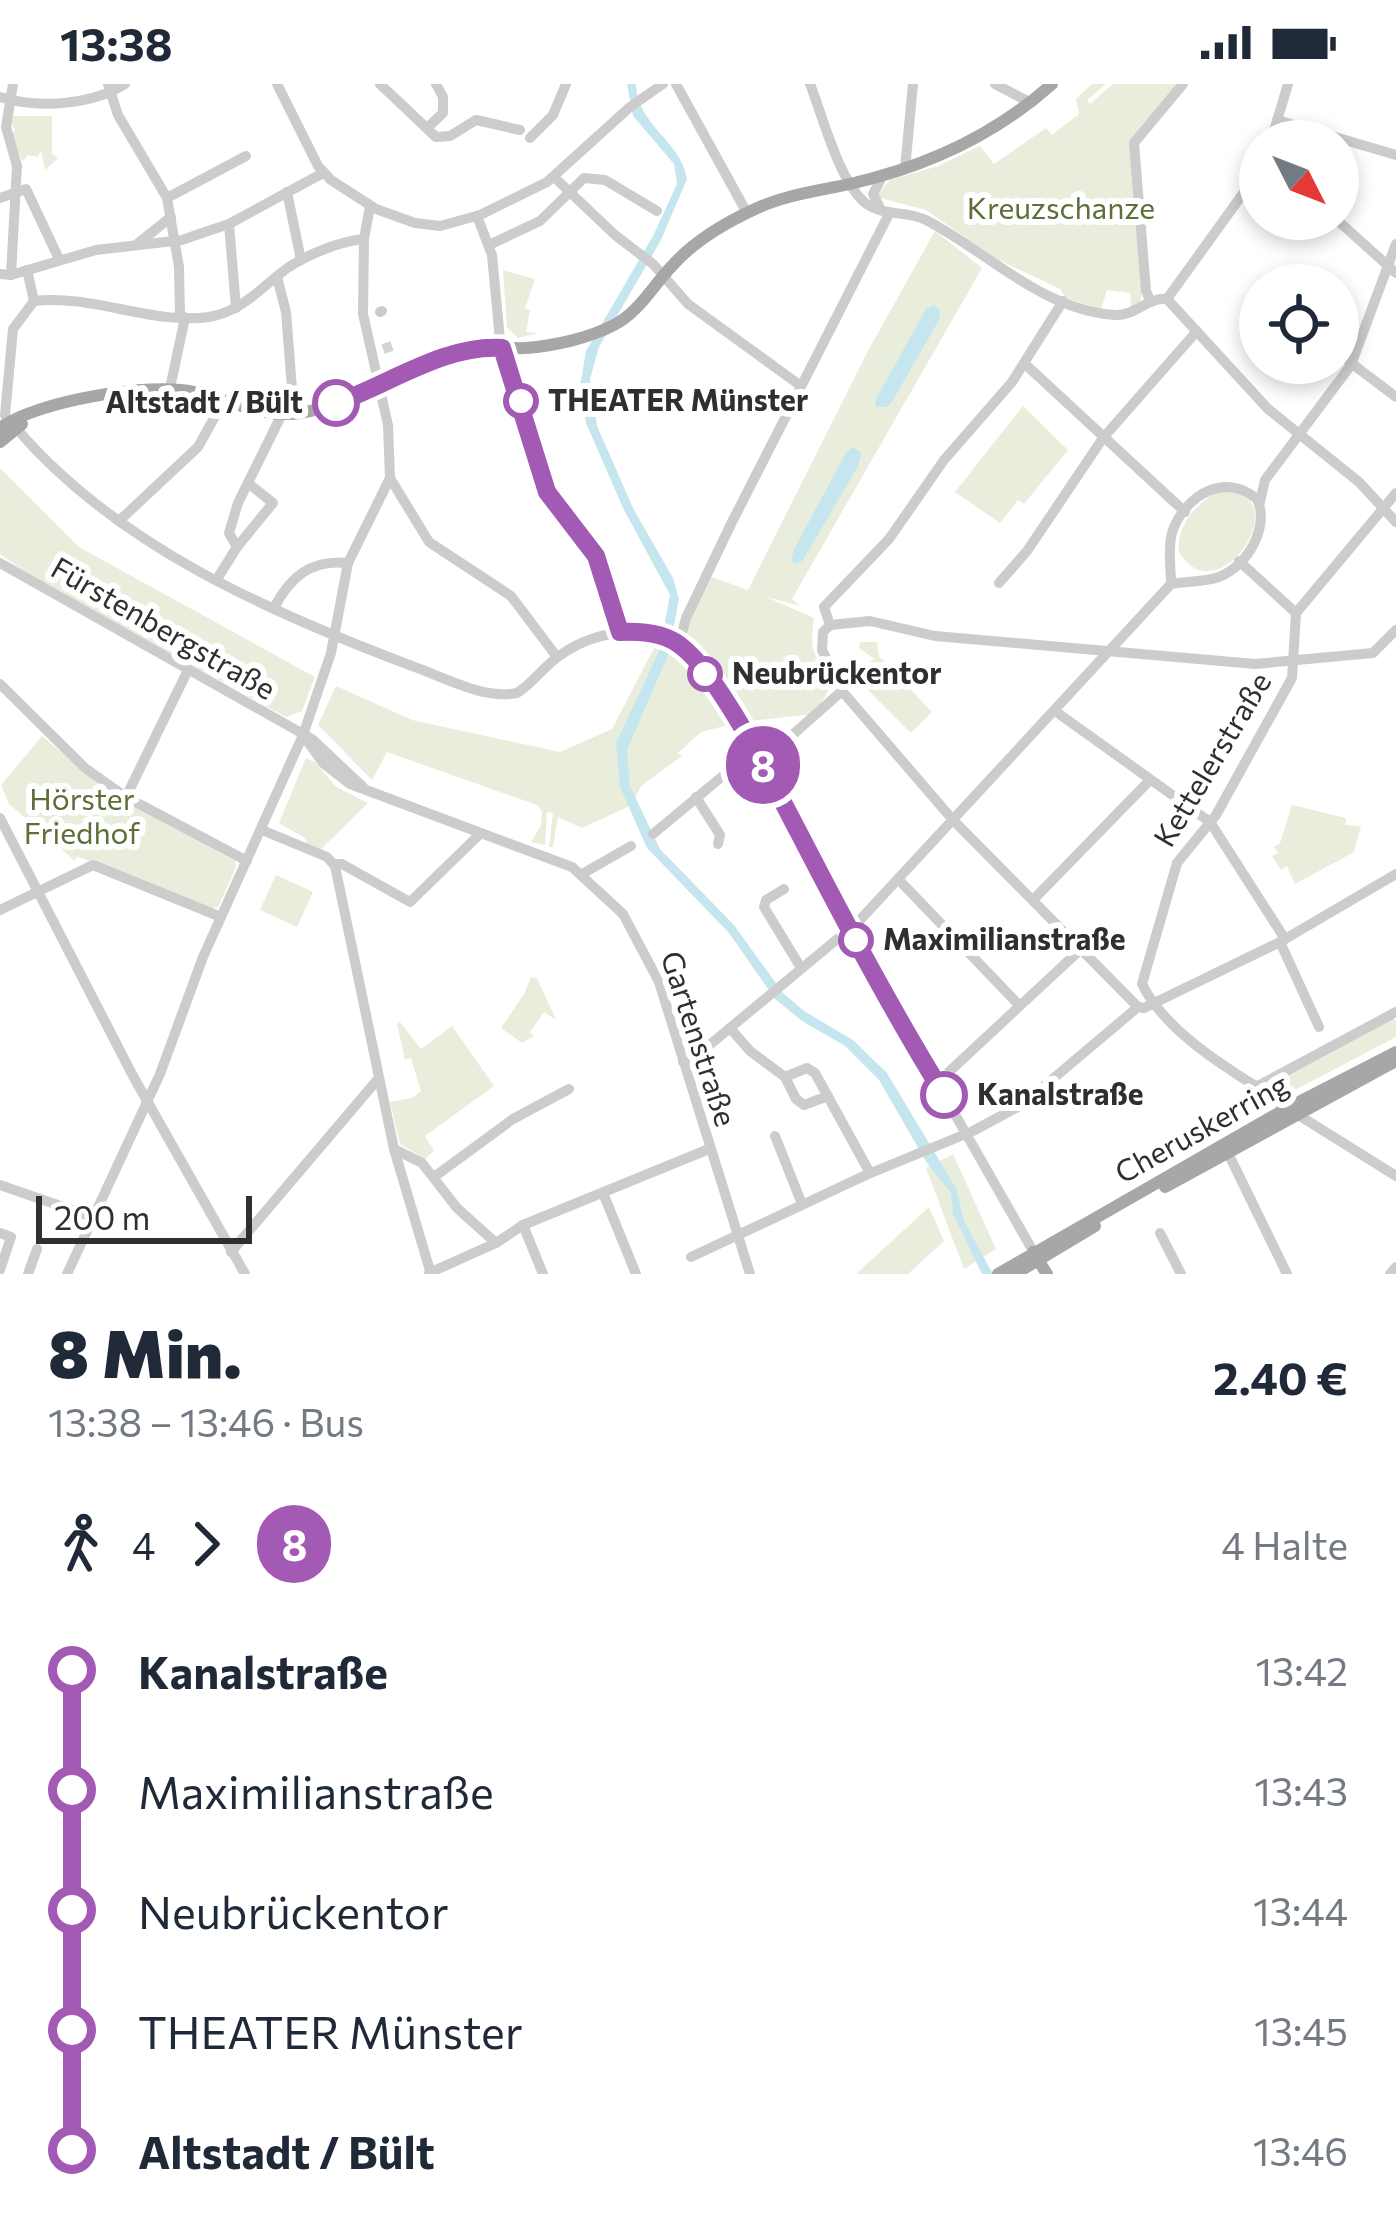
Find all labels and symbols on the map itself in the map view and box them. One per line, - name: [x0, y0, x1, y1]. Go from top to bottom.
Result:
- north arrow: [1239, 120, 1359, 240]
- park label: Kreuzschanze: [967, 188, 1155, 225]
- place label: THEATER Münster: [548, 380, 808, 417]
- marker: Altstadt / Bült: [314, 381, 358, 425]
- place label: Altstadt / Bült: [105, 382, 303, 419]
- marker: THEATER Münster: [505, 385, 537, 417]
- street label: Fürstenbergstraße: [46, 548, 283, 706]
- place label: Neubrückentor: [732, 653, 942, 690]
- marker: Neubrückentor: [689, 658, 721, 690]
- street label: Kettelerstraße: [1144, 665, 1277, 853]
- line badge: 8: [724, 726, 802, 804]
- park label: Hörster Friedhof: [24, 779, 140, 850]
- place label: Maximilianstraße: [883, 919, 1126, 956]
- marker: Maximilianstraße: [840, 924, 872, 956]
- street label: Gartenstraße: [655, 946, 746, 1130]
- street label: Cheruskerring: [1108, 1064, 1294, 1190]
- marker: Kanalstraße: [922, 1073, 966, 1117]
- place label: Kanalstraße: [977, 1074, 1144, 1111]
- scale bar: [36, 1190, 252, 1243]

